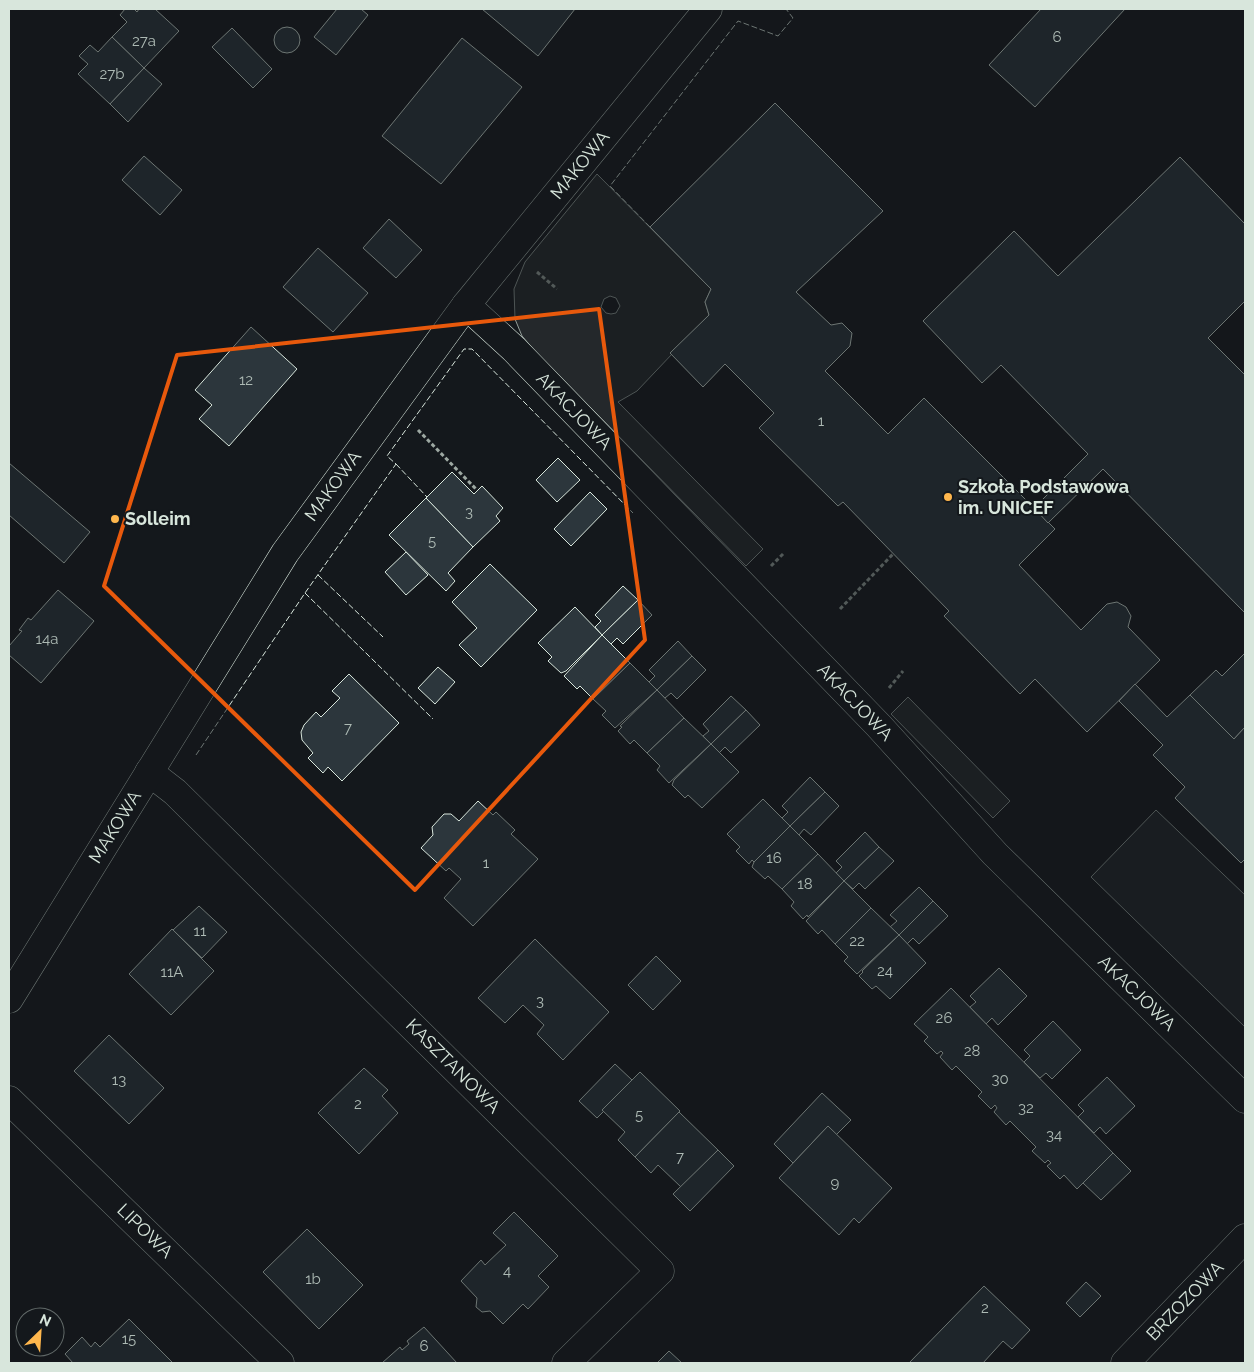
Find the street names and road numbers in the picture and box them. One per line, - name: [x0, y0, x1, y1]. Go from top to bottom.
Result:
- street label: MAKOWA: [546, 126, 614, 203]
- street label: AKACJOWA: [532, 368, 616, 454]
- street label: MAKOWA: [300, 446, 365, 525]
- street label: AKACJOWA: [813, 659, 897, 745]
- street label: MAKOWA: [84, 786, 145, 867]
- street label: AKACJOWA: [1094, 951, 1180, 1035]
- street label: KASZTANOWA: [402, 1014, 505, 1117]
- street label: LIPOWA: [113, 1199, 178, 1262]
- street label: BRZOZOWA: [1142, 1257, 1228, 1345]

